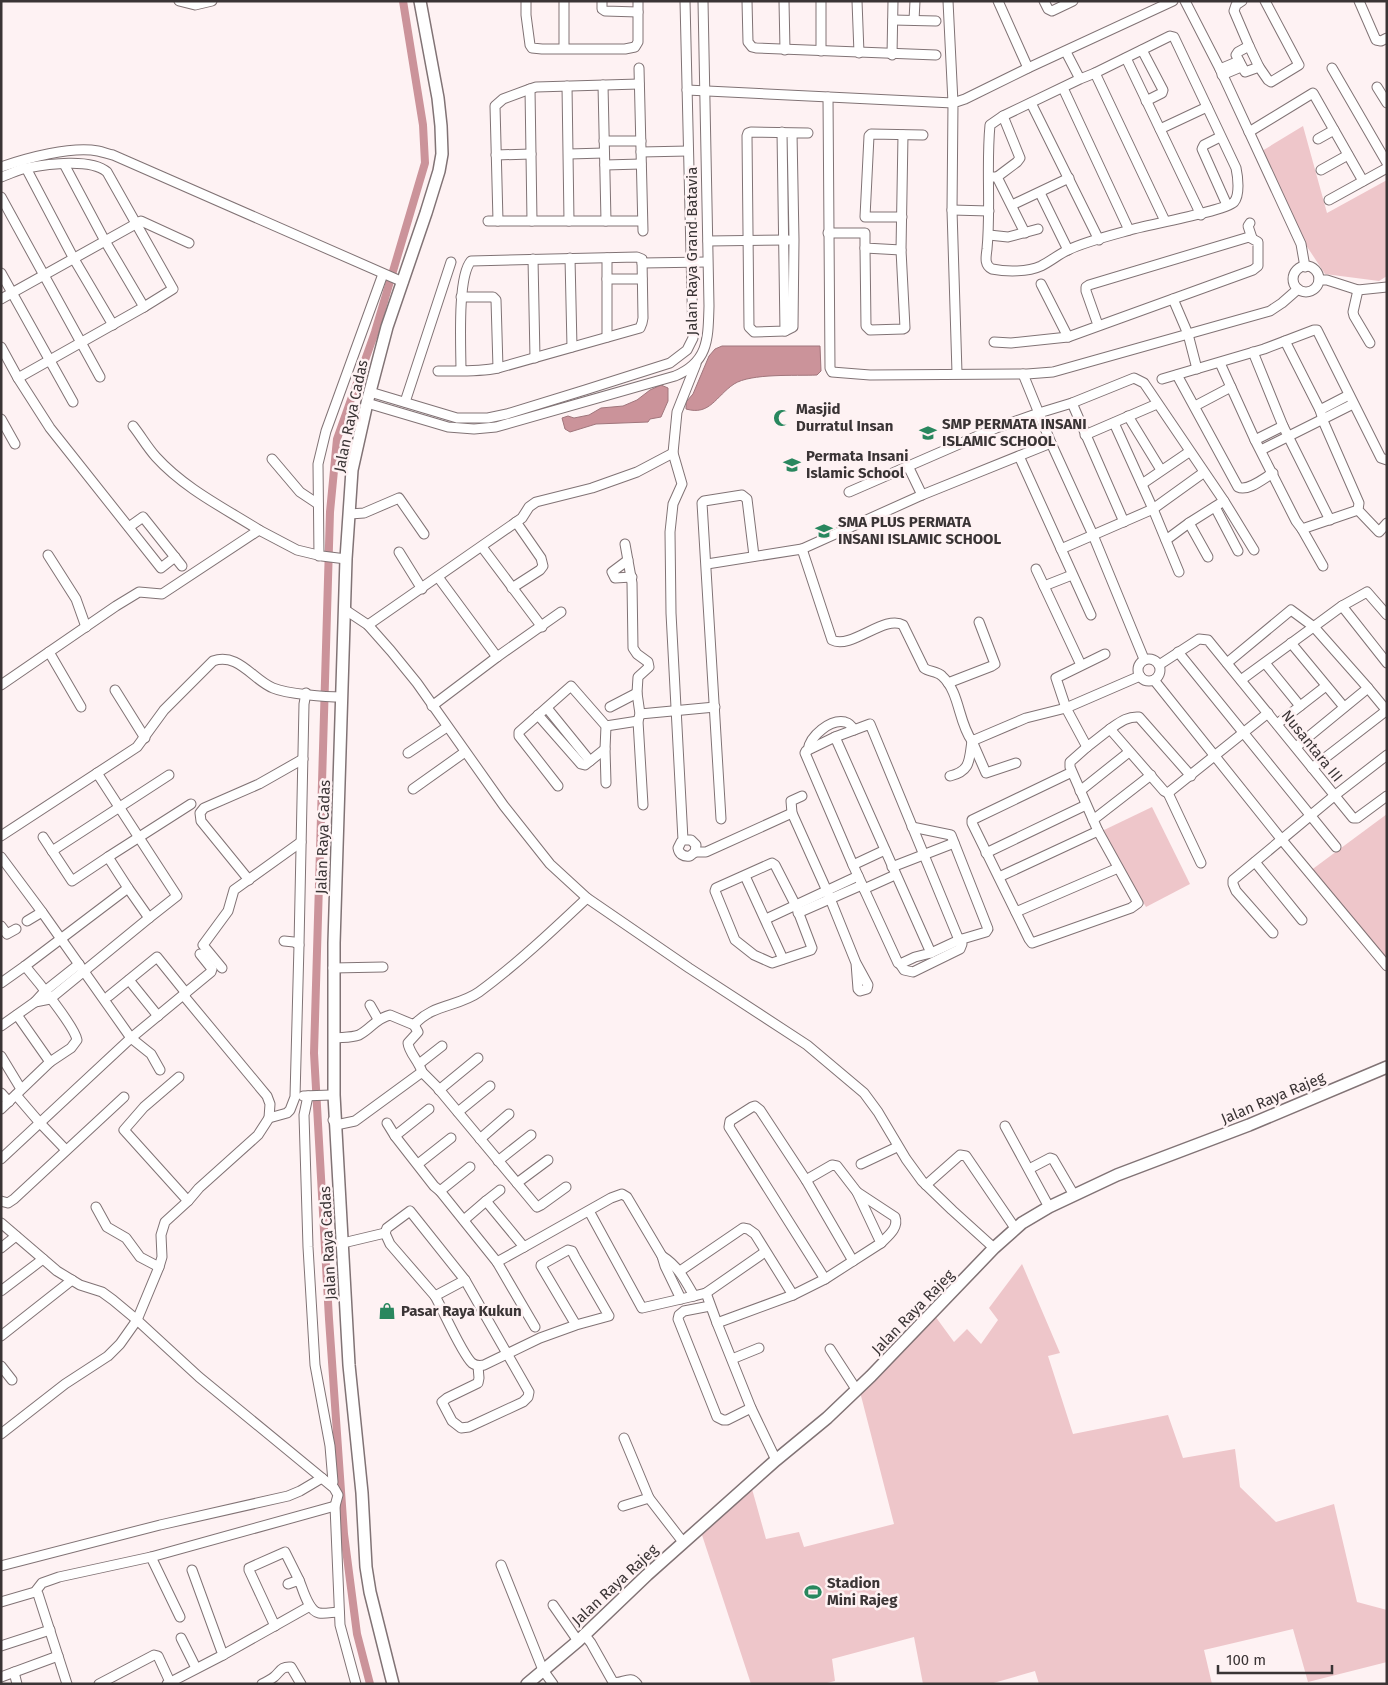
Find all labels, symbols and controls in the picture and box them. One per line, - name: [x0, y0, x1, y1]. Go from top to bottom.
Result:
- street label: Jalan Raya Grand Batavia: [683, 167, 701, 335]
- street label: Jalan Raya Cadas: [330, 358, 372, 474]
- place label: Masjid Durratul Insan: [796, 400, 893, 435]
- mosque icon: Masjid Durratul Insan: [772, 408, 792, 428]
- place label: SMP PERMATA INSANI ISLAMIC SCHOOL: [942, 415, 1087, 450]
- school or university icon: SMP PERMATA INSANI ISLAMIC SCHOOL: [918, 423, 938, 443]
- place label: Permata Insani Islamic School: [806, 447, 908, 482]
- school or university icon: Permata Insani Islamic School: [782, 455, 802, 475]
- place label: SMA PLUS PERMATA INSANI ISLAMIC SCHOOL: [838, 513, 1001, 548]
- school or university icon: SMA PLUS PERMATA INSANI ISLAMIC SCHOOL: [814, 521, 834, 541]
- street label: Nusantara III: [1278, 707, 1346, 785]
- street label: Jalan Raya Cadas: [312, 780, 334, 894]
- street label: Jalan Raya Rajeg: [1218, 1068, 1328, 1128]
- street label: Jalan Raya Cadas: [316, 1185, 340, 1301]
- street label: Jalan Raya Rajeg: [868, 1266, 958, 1358]
- shop icon: Pasar Raya Kukun: [377, 1301, 397, 1321]
- place label: Pasar Raya Kukun: [401, 1302, 522, 1320]
- street label: Jalan Raya Rajeg: [568, 1540, 662, 1629]
- place label: Stadion Mini Rajeg: [827, 1574, 898, 1609]
- sports icon: Stadion Mini Rajeg: [803, 1582, 823, 1602]
- scale bar: [1218, 1642, 1332, 1674]
- text: 100 m: [1226, 1651, 1266, 1669]

